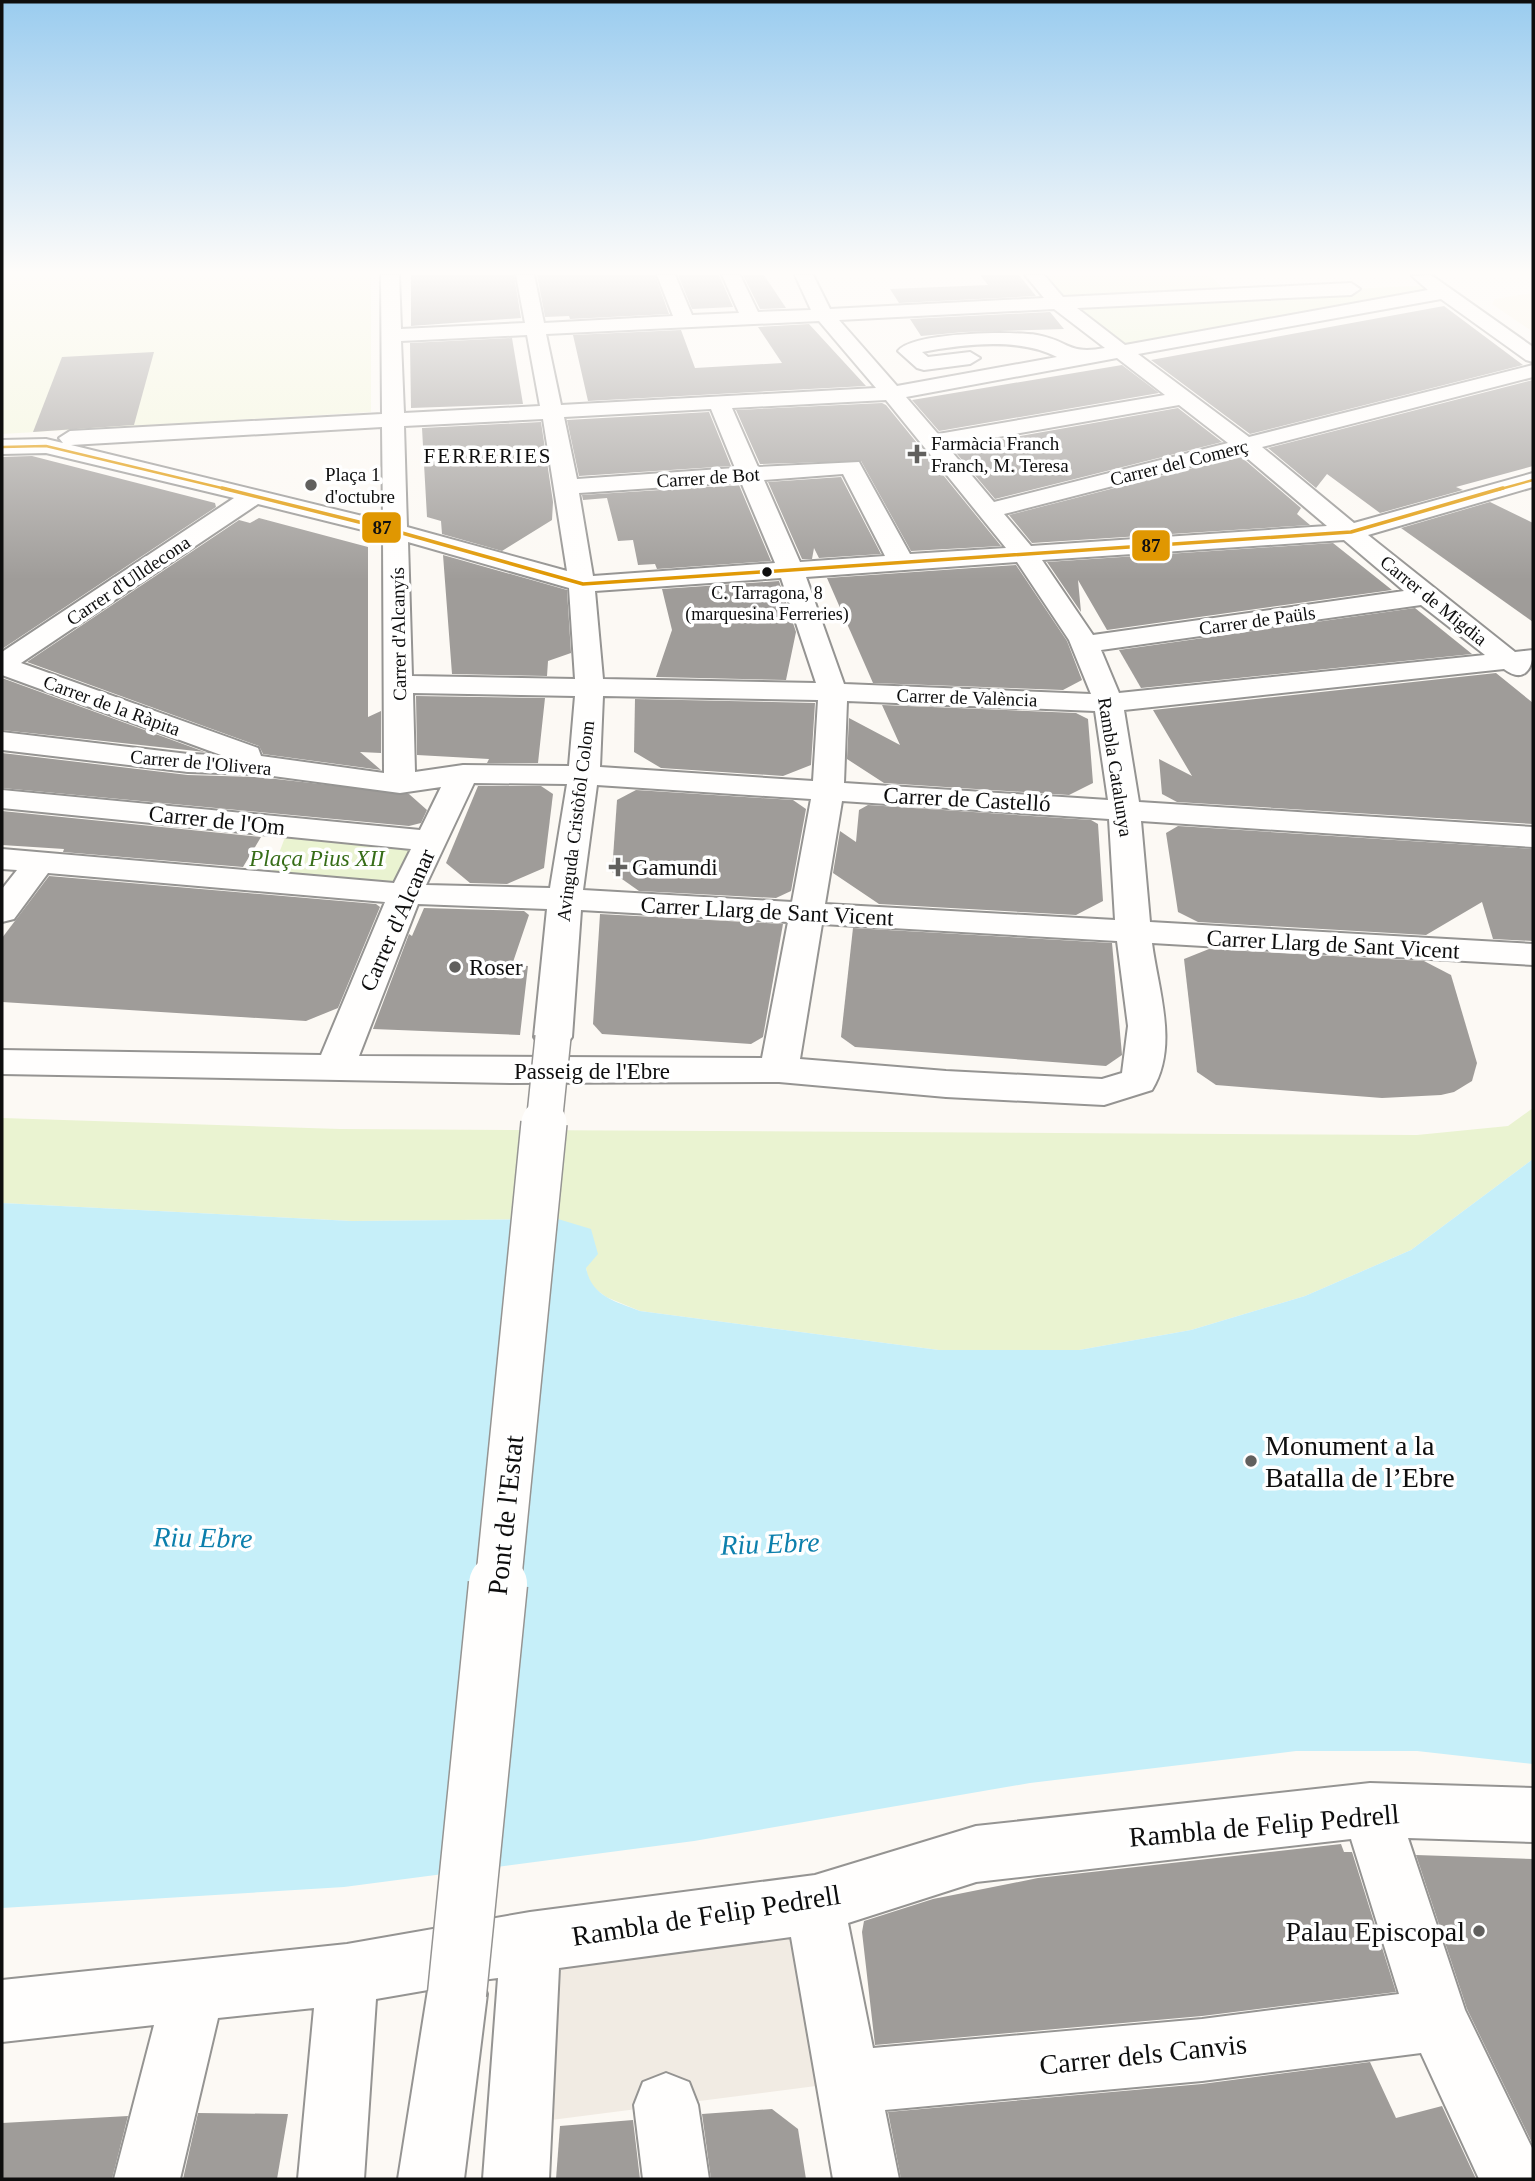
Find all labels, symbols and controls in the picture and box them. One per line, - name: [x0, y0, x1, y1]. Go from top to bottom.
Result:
- place label: Farmàcia Franch Franch, M. Teresa: [931, 433, 1069, 476]
- street label: Carrer del Comerç: [1108, 435, 1250, 490]
- district label: FERRERIES: [424, 444, 552, 468]
- marker: Farmàcia Franch Franch, M. Teresa: [909, 446, 925, 462]
- street label: Carrer de Bot: [656, 463, 761, 492]
- place label: Plaça 1 d'octubre: [325, 464, 395, 507]
- marker: Plaça 1 d'octubre: [303, 477, 319, 493]
- line badge: 87: [361, 511, 402, 544]
- text: 87: [373, 517, 392, 538]
- line badge: 87: [1131, 529, 1171, 562]
- street label: Carrer d'Ulldecona: [63, 531, 194, 629]
- text: 87: [1142, 535, 1161, 556]
- street label: Carrer de Migdia: [1376, 551, 1492, 650]
- marker: C. Tarragona, 8 (marquesina Ferreries): [760, 565, 774, 579]
- street label: Carrer d'Alcanyís: [387, 567, 410, 701]
- place label: C. Tarragona, 8 (marquesina Ferreries): [685, 583, 849, 625]
- street label: Carrer de Paüls: [1198, 602, 1317, 639]
- street label: Carrer de la Ràpita: [41, 671, 184, 740]
- street label: Carrer de València: [896, 685, 1038, 710]
- street label: Rambla Catalunya: [1094, 696, 1137, 839]
- street label: Avinguda Cristòfol Colom: [553, 719, 598, 923]
- street label: Carrer de l'Olivera: [129, 746, 273, 779]
- street label: Carrer de Castelló: [883, 783, 1051, 816]
- street label: Carrer de l'Om: [148, 801, 286, 840]
- street label: Carrer d'Alcanar: [355, 845, 440, 995]
- park label: Plaça Pius XII: [248, 846, 386, 871]
- place label: Gamundi: [632, 855, 718, 880]
- marker: Gamundi: [610, 859, 626, 875]
- street label: Carrer Llarg de Sant Vicent: [640, 892, 895, 931]
- street label: Carrer Llarg de Sant Vicent: [1206, 925, 1461, 964]
- place label: Roser: [469, 955, 523, 980]
- marker: Roser: [447, 959, 463, 975]
- street label: Passeig de l'Ebre: [514, 1059, 670, 1084]
- place label: Monument a la Batalla de l’Ebre: [1265, 1430, 1455, 1493]
- street label: Pont de l'Estat: [482, 1433, 529, 1597]
- marker: Monument a la Batalla de l’Ebre: [1243, 1453, 1259, 1469]
- water label: Riu Ebre: [152, 1521, 253, 1554]
- water label: Riu Ebre: [719, 1526, 820, 1561]
- street label: Rambla de Felip Pedrell: [1128, 1798, 1401, 1853]
- street label: Rambla de Felip Pedrell: [570, 1879, 843, 1952]
- place label: Palau Episcopal: [1285, 1916, 1465, 1947]
- marker: Palau Episcopal: [1471, 1923, 1487, 1939]
- street label: Carrer dels Canvis: [1038, 2028, 1248, 2081]

